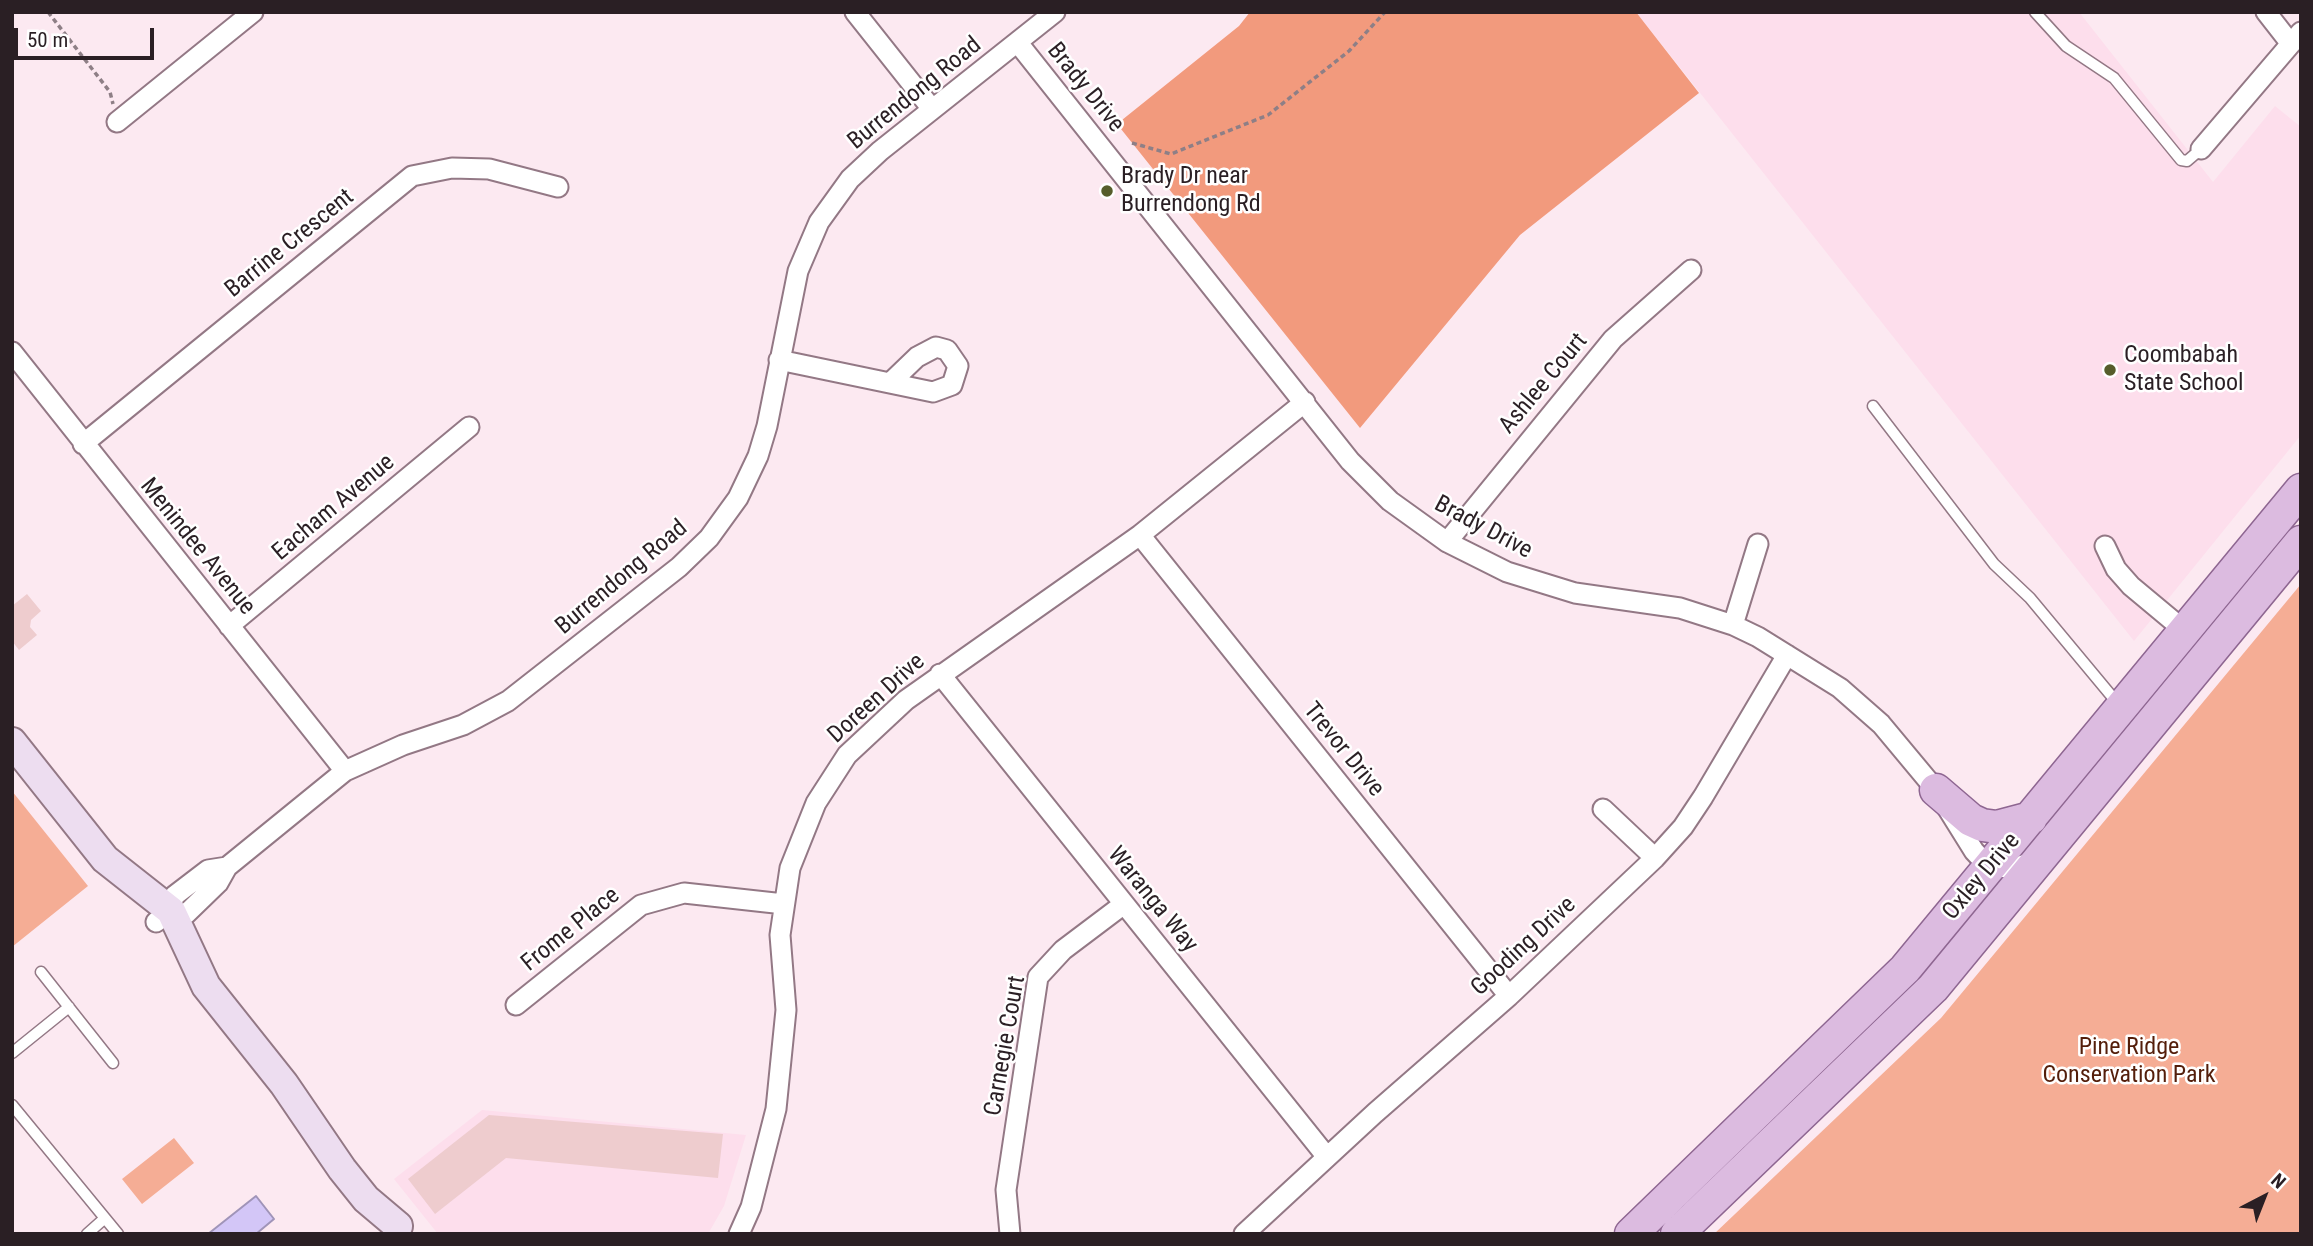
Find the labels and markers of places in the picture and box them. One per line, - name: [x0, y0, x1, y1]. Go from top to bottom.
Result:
- place label: Brady Dr near Burrendong Rd: [1121, 163, 1261, 219]
- marker: Brady Dr near Burrendong Rd: [1099, 183, 1115, 199]
- place label: Coombabah State School: [2124, 342, 2244, 398]
- marker: Coombabah State School: [2102, 362, 2118, 378]

